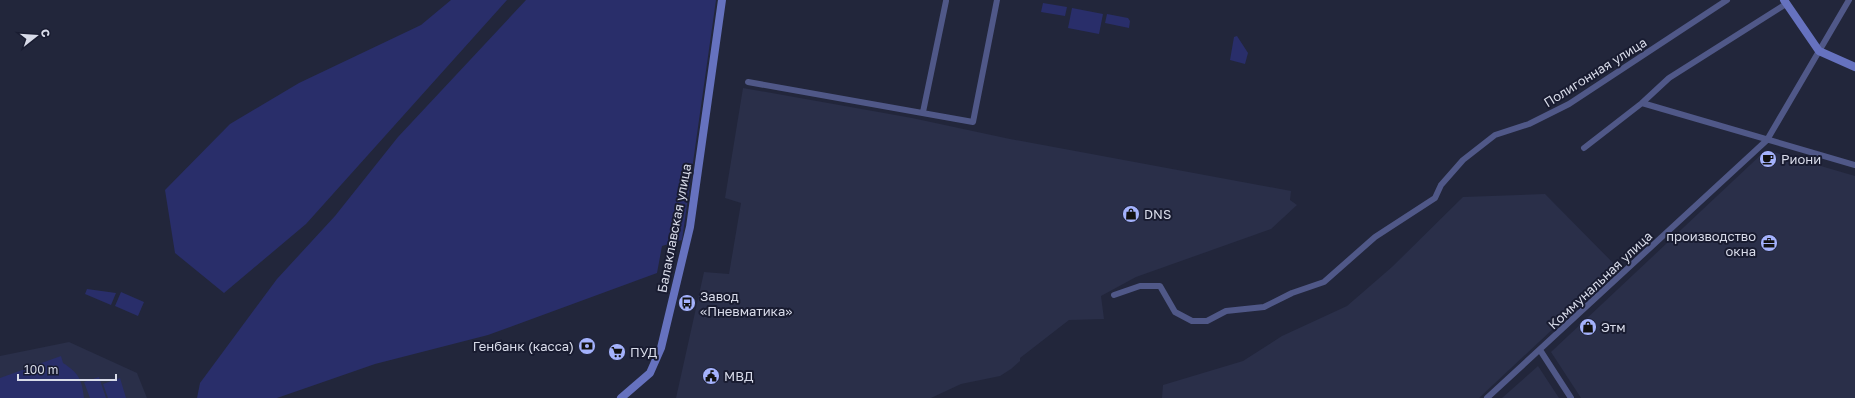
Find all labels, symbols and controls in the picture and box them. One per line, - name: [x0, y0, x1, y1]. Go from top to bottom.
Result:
- north arrow: [16, 16, 56, 56]
- text: С: [39, 27, 53, 39]
- street label: Полигонная улица: [1540, 34, 1650, 110]
- cafe icon: Риони: [1758, 149, 1778, 169]
- place label: Риони: [1781, 151, 1821, 167]
- street label: Балаклавская улица: [654, 162, 694, 294]
- shop icon: DNS: [1121, 204, 1141, 224]
- place label: DNS: [1144, 206, 1171, 222]
- street label: Коммунальная улица: [1545, 228, 1655, 332]
- place label: производство окна: [1666, 228, 1756, 259]
- office icon: производство окна: [1759, 233, 1779, 253]
- place label: Завод «Пневматика»: [700, 288, 792, 319]
- bus stop icon: Завод «Пневматика»: [677, 293, 697, 313]
- shop icon: Этм: [1578, 317, 1598, 337]
- place label: Этм: [1601, 319, 1626, 335]
- bank icon: Генбанк (касса): [577, 336, 597, 356]
- place label: Генбанк (касса): [473, 338, 574, 354]
- supermarket icon: ПУД: [607, 342, 627, 362]
- place label: ПУД: [630, 344, 658, 360]
- scale bar: [18, 356, 116, 382]
- text: 100 m: [24, 362, 58, 377]
- public building icon: МВД: [701, 366, 721, 386]
- place label: МВД: [724, 368, 754, 384]

